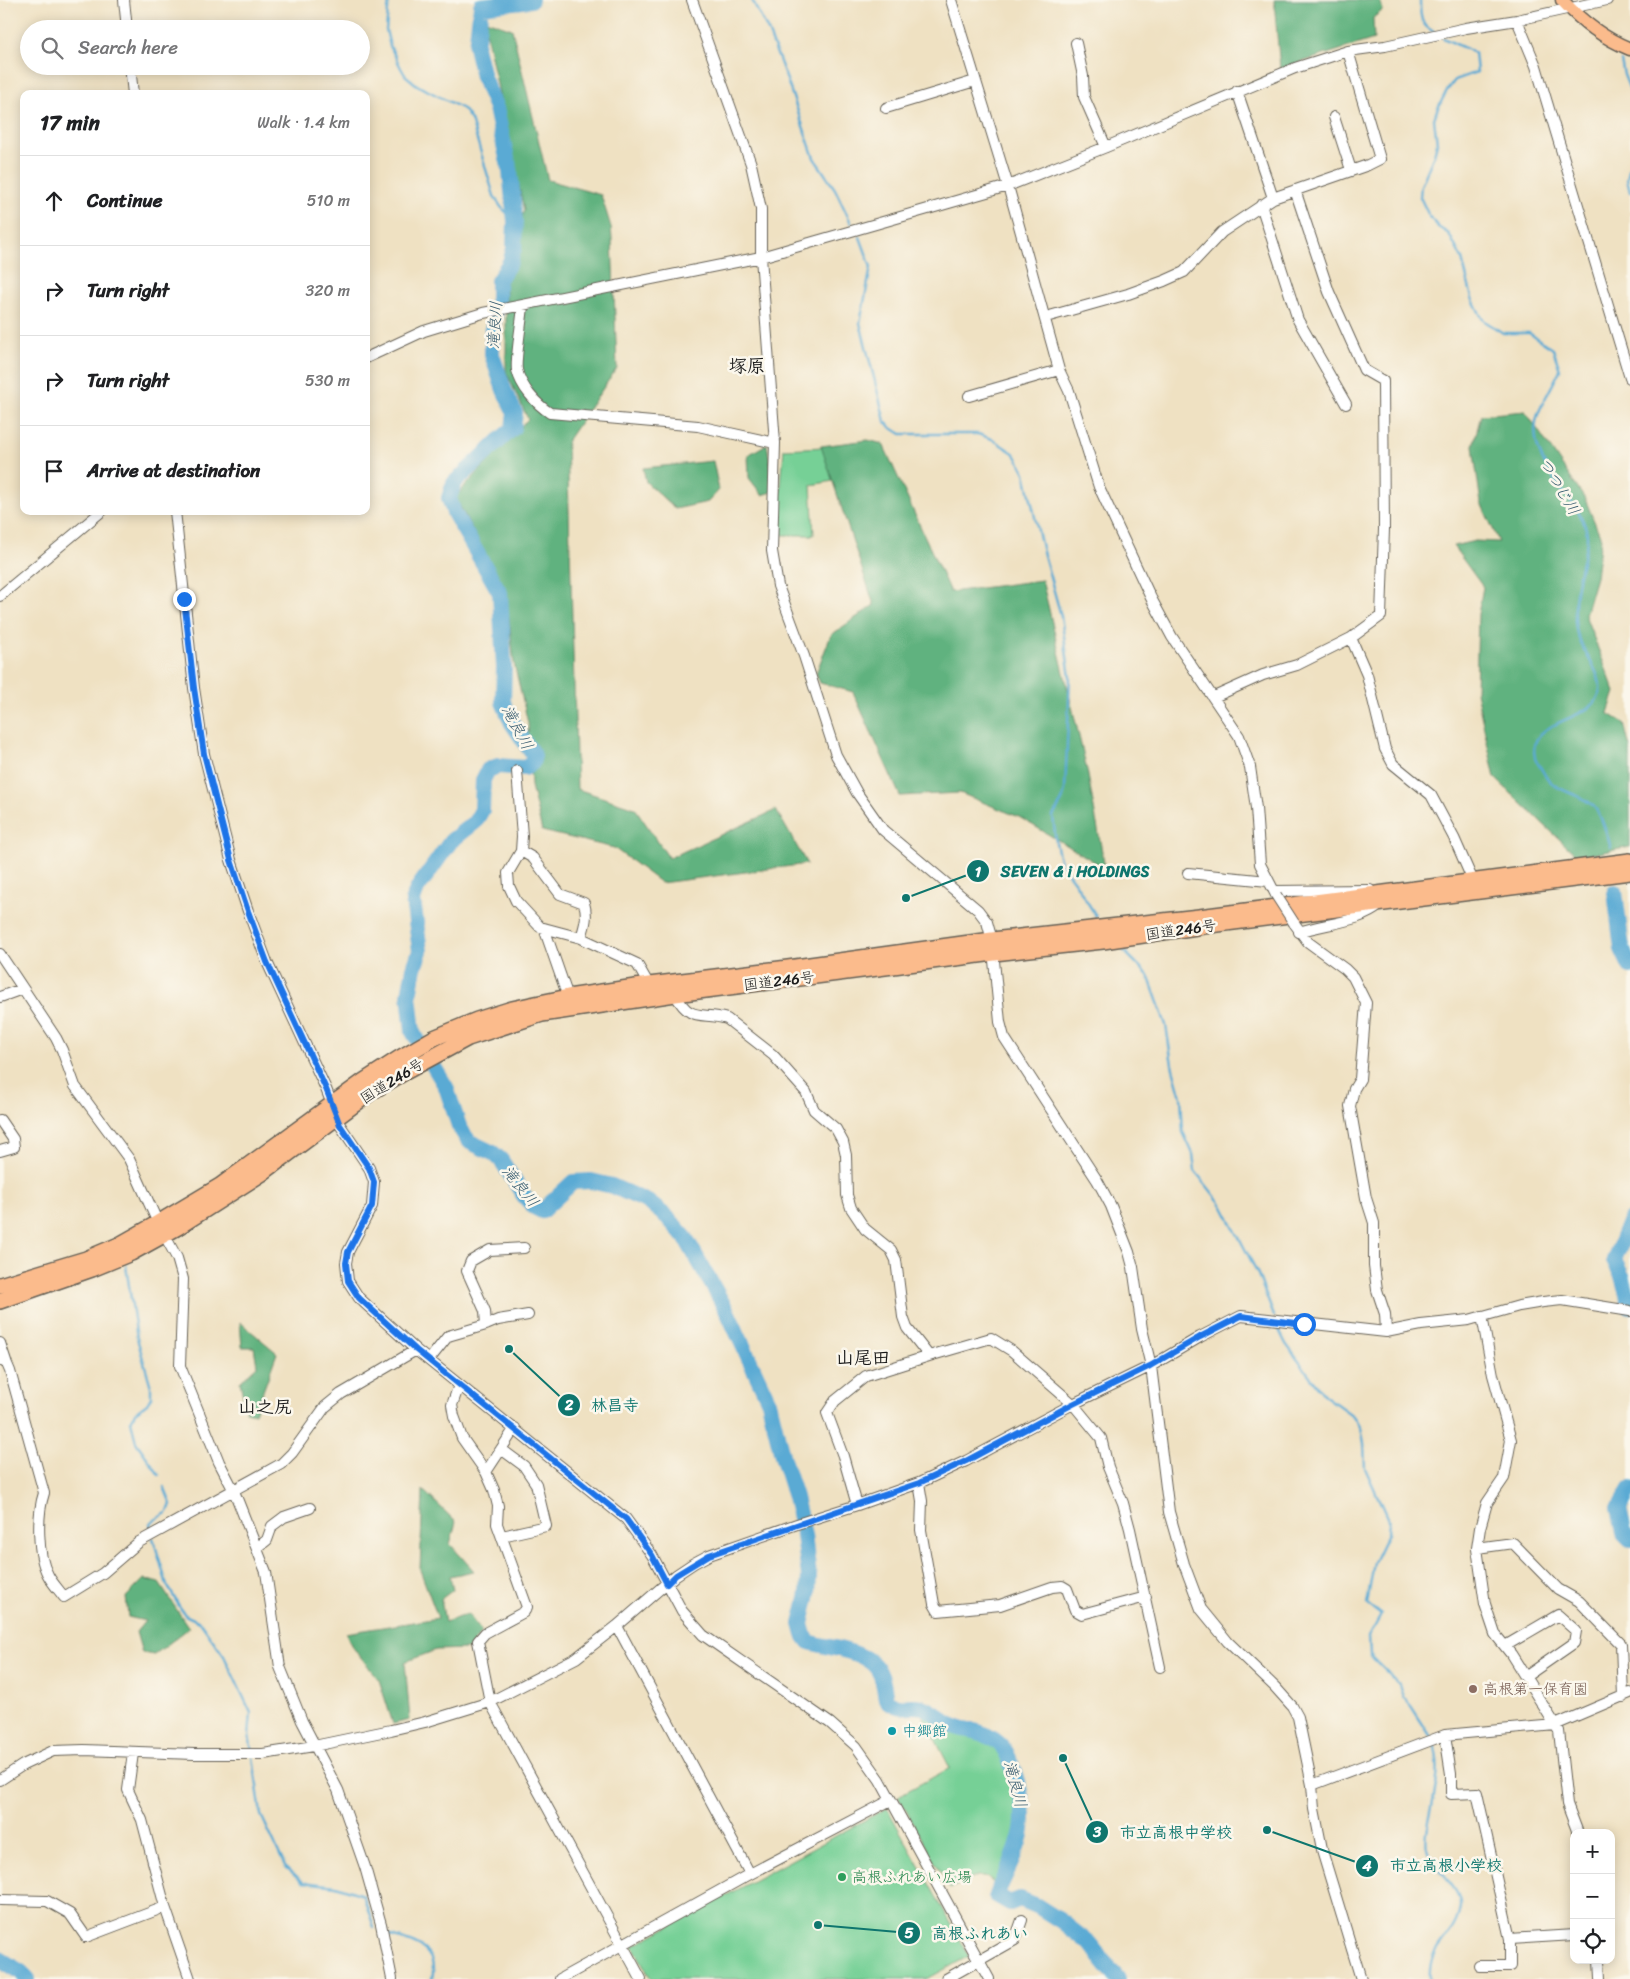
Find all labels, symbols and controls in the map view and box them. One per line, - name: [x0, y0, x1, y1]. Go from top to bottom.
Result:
- search box: [20, 20, 370, 75]
- text: Search here: [78, 31, 178, 64]
- icon: search: [38, 34, 66, 62]
- text: 17 min: [40, 104, 100, 142]
- text: Walk · 1.4 km: [257, 108, 350, 137]
- text: Continue: [87, 184, 163, 217]
- text: 510 m: [307, 186, 350, 215]
- icon: ahead: [40, 187, 68, 215]
- text: Turn right: [87, 274, 169, 307]
- text: 320 m: [305, 276, 350, 305]
- icon: right: [40, 277, 68, 305]
- water label: 滝良川: [478, 300, 511, 350]
- district label: 塚原: [729, 350, 765, 382]
- text: Turn right: [87, 364, 169, 397]
- text: 530 m: [305, 366, 350, 395]
- icon: right: [40, 367, 68, 395]
- water label: つつじ川: [1531, 451, 1588, 521]
- text: Arrive at destination: [87, 454, 260, 487]
- icon: arrive: [40, 457, 68, 485]
- route end: [173, 588, 196, 611]
- water label: 滝良川: [493, 699, 542, 755]
- callout: SEVEN & i HOLDINGS: [966, 856, 1159, 887]
- text: SEVEN & i HOLDINGS: [1000, 857, 1150, 886]
- text: 1: [975, 859, 982, 885]
- street label: 国道246号: [1144, 912, 1218, 948]
- street label: 国道246号: [742, 964, 816, 998]
- street label: 国道246号: [355, 1051, 429, 1111]
- water label: 滝良川: [494, 1159, 547, 1214]
- route start: [1293, 1313, 1316, 1336]
- district label: 山尾田: [836, 1342, 890, 1374]
- callout: 林昌寺: [556, 1390, 649, 1421]
- district label: 山之尻: [238, 1391, 292, 1423]
- text: 林昌寺: [591, 1391, 639, 1420]
- text: 2: [564, 1392, 574, 1418]
- place label: 高根第一保育園: [1483, 1676, 1588, 1702]
- marker: 高根第一保育園: [1467, 1683, 1479, 1695]
- place label: 中郷館: [902, 1718, 947, 1744]
- marker: 中郷館: [886, 1725, 898, 1737]
- water label: 滝良川: [995, 1757, 1036, 1811]
- callout: 市立高根中学校: [1085, 1816, 1242, 1847]
- text: 市立高根中学校: [1120, 1818, 1232, 1847]
- text: 3: [1092, 1819, 1102, 1845]
- map controls: [1570, 1829, 1615, 1964]
- button: +: [1570, 1829, 1615, 1874]
- callout: 市立高根小学校: [1355, 1850, 1512, 1881]
- text: 市立高根小学校: [1390, 1851, 1502, 1880]
- text: 4: [1361, 1853, 1372, 1879]
- place label: 高根ふれあい広場: [852, 1864, 972, 1890]
- marker: 高根ふれあい広場: [836, 1871, 848, 1883]
- button: −: [1570, 1874, 1615, 1919]
- callout: 高根ふれあい: [897, 1917, 1038, 1948]
- text: 高根ふれあい: [932, 1919, 1028, 1948]
- button: locate: [1570, 1919, 1615, 1964]
- text: 5: [904, 1920, 914, 1946]

